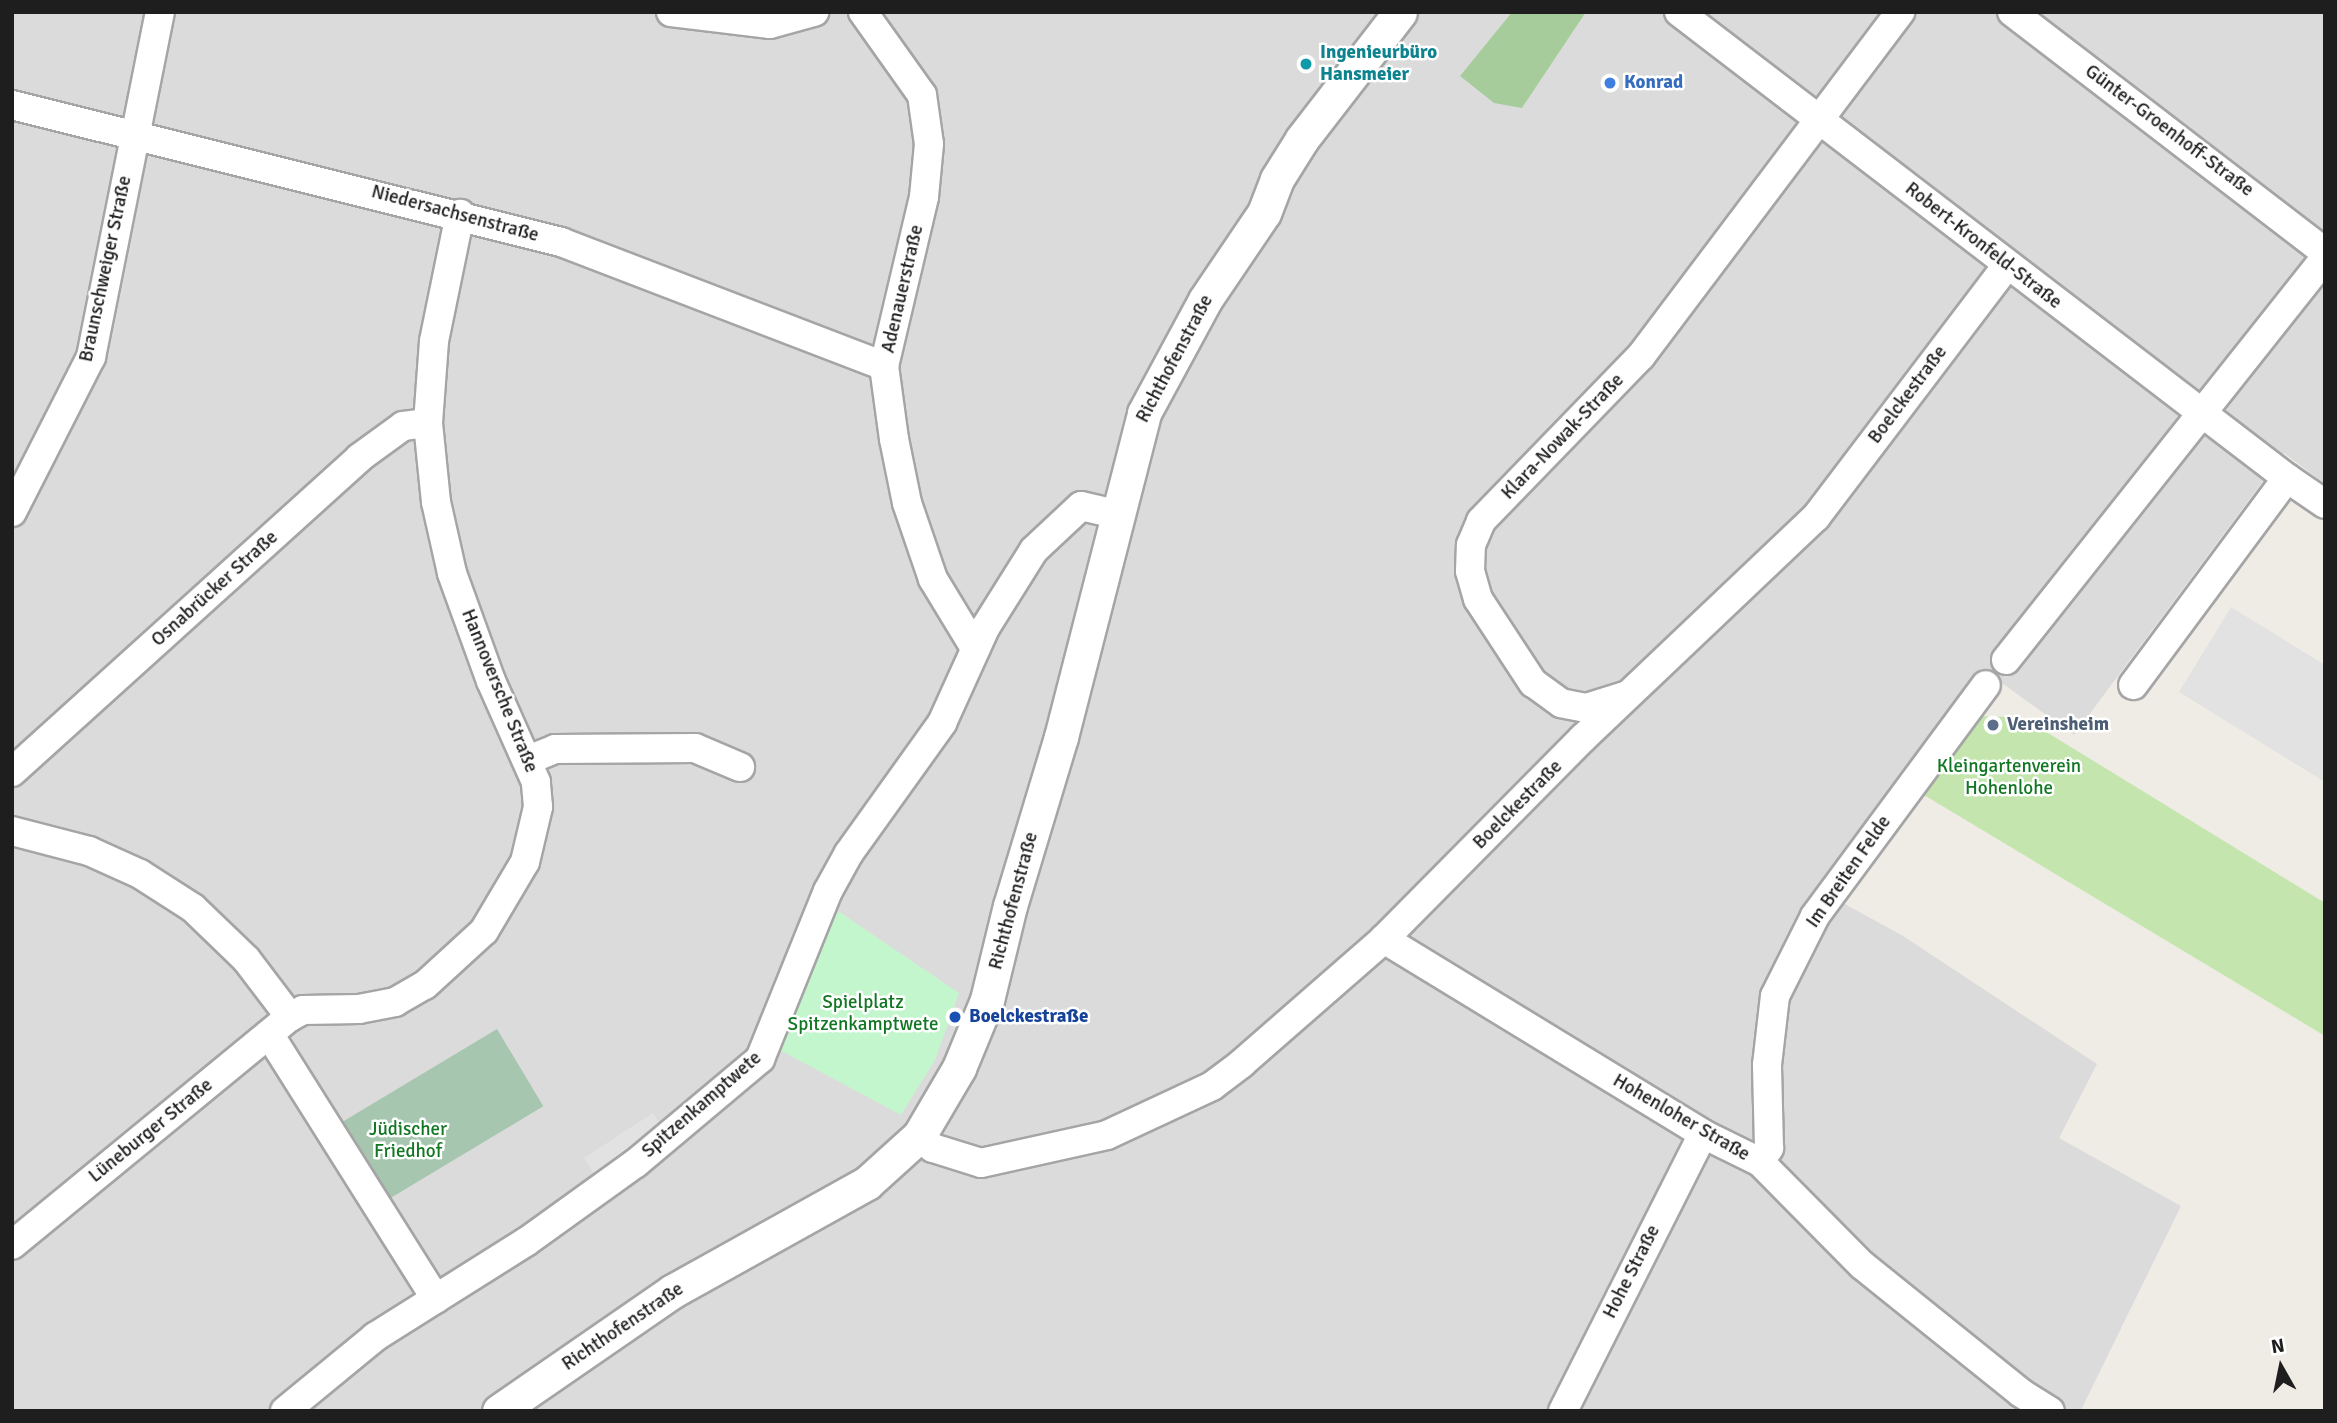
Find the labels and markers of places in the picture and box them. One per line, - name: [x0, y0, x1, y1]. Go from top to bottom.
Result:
- place label: Ingenieurbüro Hansmeier: [1320, 42, 1437, 86]
- marker: Ingenieurbüro Hansmeier: [1298, 56, 1314, 72]
- place label: Konrad: [1624, 72, 1683, 94]
- marker: Konrad: [1602, 75, 1618, 91]
- place label: Vereinsheim: [2007, 714, 2109, 736]
- marker: Vereinsheim: [1985, 717, 2001, 733]
- place label: Boelckestraße: [969, 1006, 1088, 1028]
- marker: Boelckestraße: [947, 1009, 963, 1025]

